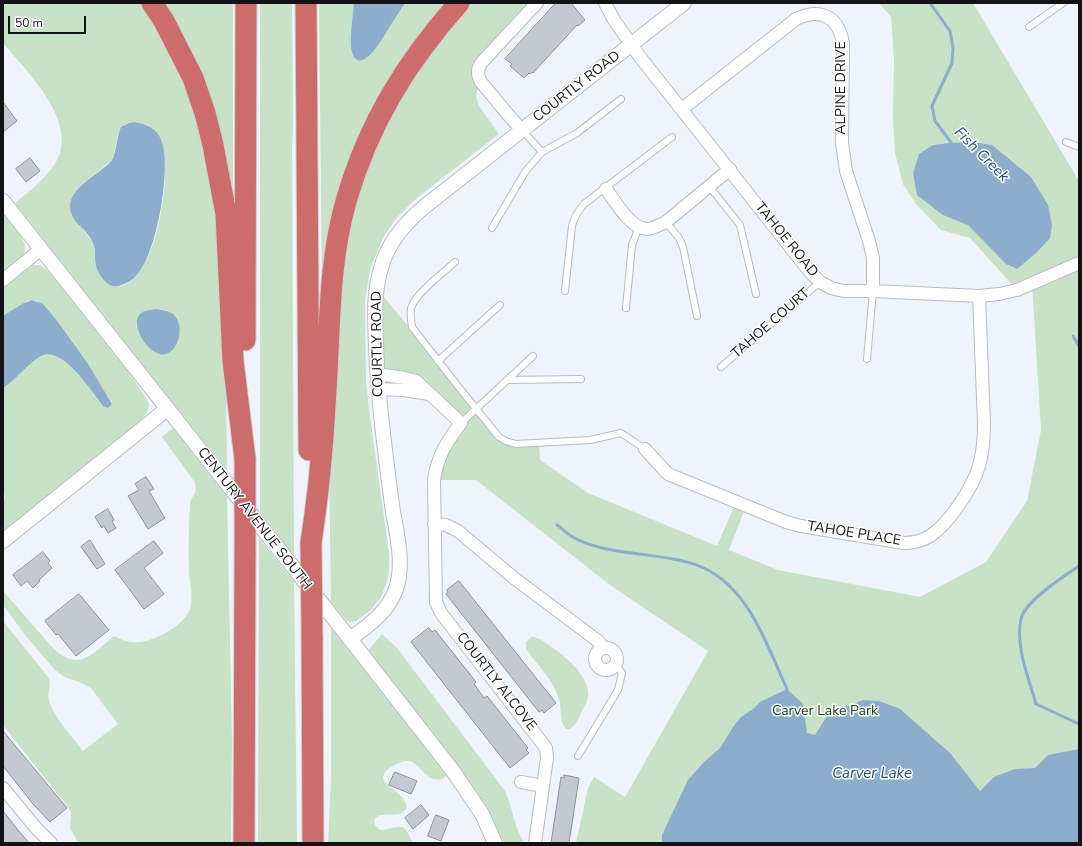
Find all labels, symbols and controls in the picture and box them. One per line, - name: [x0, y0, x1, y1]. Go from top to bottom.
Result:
- scale bar: [10, 8, 88, 34]
- text: 50 m: [15, 15, 43, 31]
- street label: ALPINE DRIVE: [834, 41, 850, 135]
- street label: COURTLY ROAD: [530, 48, 624, 126]
- water label: Fish Creek: [950, 124, 1012, 186]
- street label: TAHOE ROAD: [751, 199, 821, 281]
- street label: TAHOE COURT: [728, 285, 814, 363]
- street label: COURTLY ROAD: [369, 291, 387, 397]
- street label: CENTURY AVENUE SOUTH: [193, 444, 315, 594]
- street label: TAHOE PLACE: [806, 518, 902, 550]
- street label: COURTLY ALCOVE: [452, 629, 540, 735]
- park label: Carver Lake Park: [772, 704, 878, 720]
- water label: Carver Lake: [832, 765, 912, 783]

